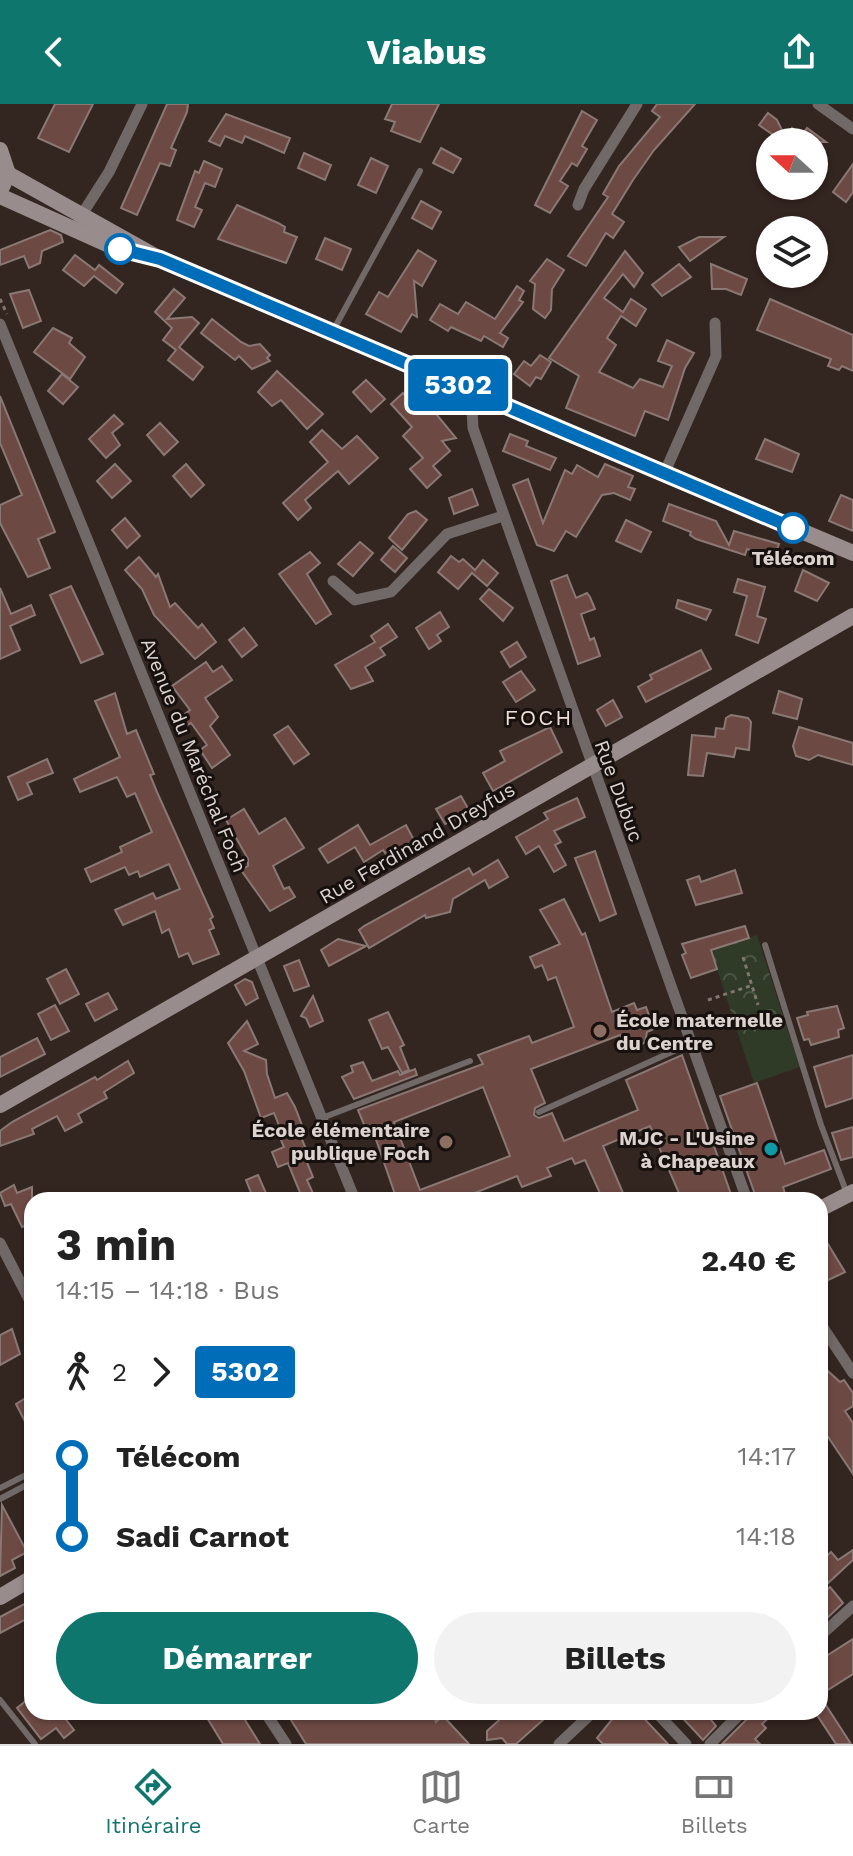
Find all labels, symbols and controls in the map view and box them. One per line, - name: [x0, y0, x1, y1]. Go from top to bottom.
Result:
- icon: back: [32, 30, 76, 74]
- icon: share: [777, 30, 821, 74]
- text: Viabus: [367, 31, 486, 73]
- north arrow: [756, 128, 828, 200]
- map controls: [756, 128, 828, 288]
- button: layers: [756, 216, 828, 288]
- unlabelled marker: [105, 234, 135, 264]
- line badge: 5302: [402, 359, 514, 411]
- text: 5302: [424, 368, 492, 401]
- marker: Télécom: [778, 513, 808, 543]
- place label: Télécom: [751, 546, 835, 570]
- street label: Avenue du Maréchal Foch: [136, 634, 252, 876]
- district label: FOCH: [505, 705, 573, 730]
- street label: Rue Dubuc: [589, 737, 649, 845]
- street label: Rue Ferdinand Dreyfus: [315, 777, 519, 909]
- place label: École maternelle du Centre: [616, 1008, 783, 1055]
- marker: École maternelle du Centre: [591, 1022, 609, 1040]
- place label: École élémentaire publique Foch: [252, 1118, 430, 1165]
- place label: MJC - L'Usine à Chapeaux: [619, 1126, 755, 1173]
- marker: École élémentaire publique Foch: [437, 1133, 455, 1151]
- marker: MJC - L'Usine à Chapeaux: [762, 1140, 780, 1158]
- text: 3 min: [56, 1219, 176, 1271]
- text: 2.40 €: [701, 1243, 796, 1278]
- text: 14:15 – 14:18 · Bus: [56, 1275, 280, 1305]
- icon: walk: [56, 1350, 100, 1394]
- icon: forward: [139, 1350, 183, 1394]
- text: 5302: [211, 1355, 279, 1388]
- text: 2: [112, 1357, 127, 1387]
- text: Télécom: [116, 1439, 241, 1474]
- text: 14:17: [738, 1441, 796, 1471]
- text: Sadi Carnot: [116, 1519, 289, 1554]
- text: 14:18: [736, 1521, 796, 1551]
- button: Démarrer: [56, 1612, 418, 1704]
- button: Billets: [434, 1612, 796, 1704]
- tab: Itinéraire: [105, 1765, 202, 1838]
- tab: Carte: [412, 1765, 470, 1838]
- tab: Billets: [681, 1765, 748, 1838]

